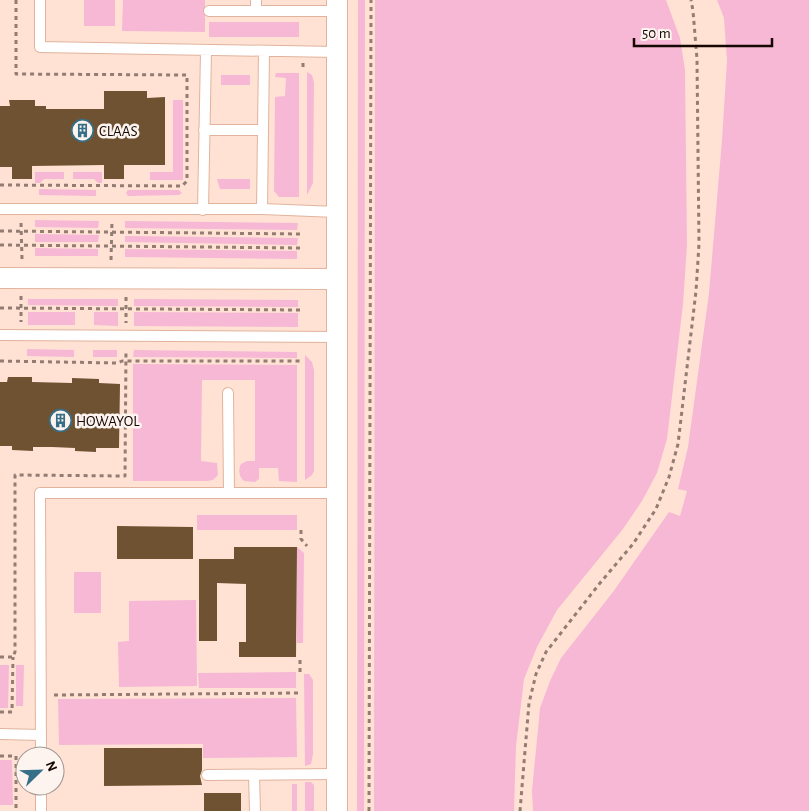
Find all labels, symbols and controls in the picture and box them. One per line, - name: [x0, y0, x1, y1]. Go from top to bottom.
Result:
- scale bar: [634, 15, 772, 47]
- text: 50 m: [642, 26, 671, 41]
- building icon: CLAAS: [71, 119, 95, 143]
- place label: CLAAS: [99, 124, 137, 139]
- building icon: HOWAYOL: [48, 409, 72, 433]
- place label: HOWAYOL: [76, 414, 140, 429]
- north arrow: [15, 746, 65, 796]
- text: N: [43, 759, 59, 774]

